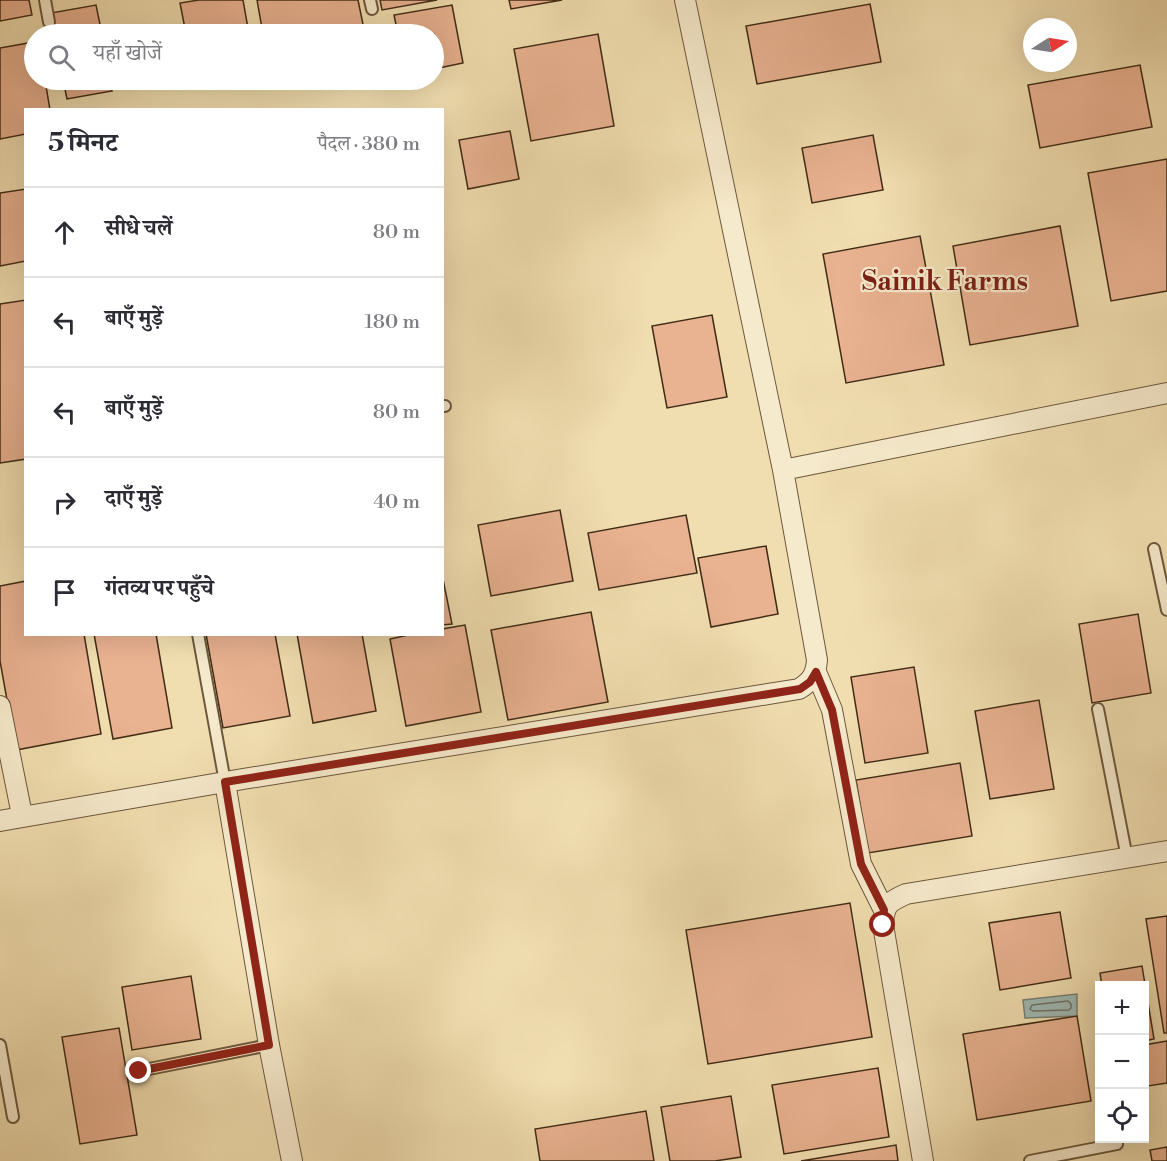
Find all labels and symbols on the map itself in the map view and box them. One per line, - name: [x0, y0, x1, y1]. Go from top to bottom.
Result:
- north arrow: [1023, 18, 1077, 72]
- district label: Sainik Farms: [862, 265, 1028, 299]
- route start: [869, 911, 895, 937]
- route end: [125, 1057, 151, 1083]

